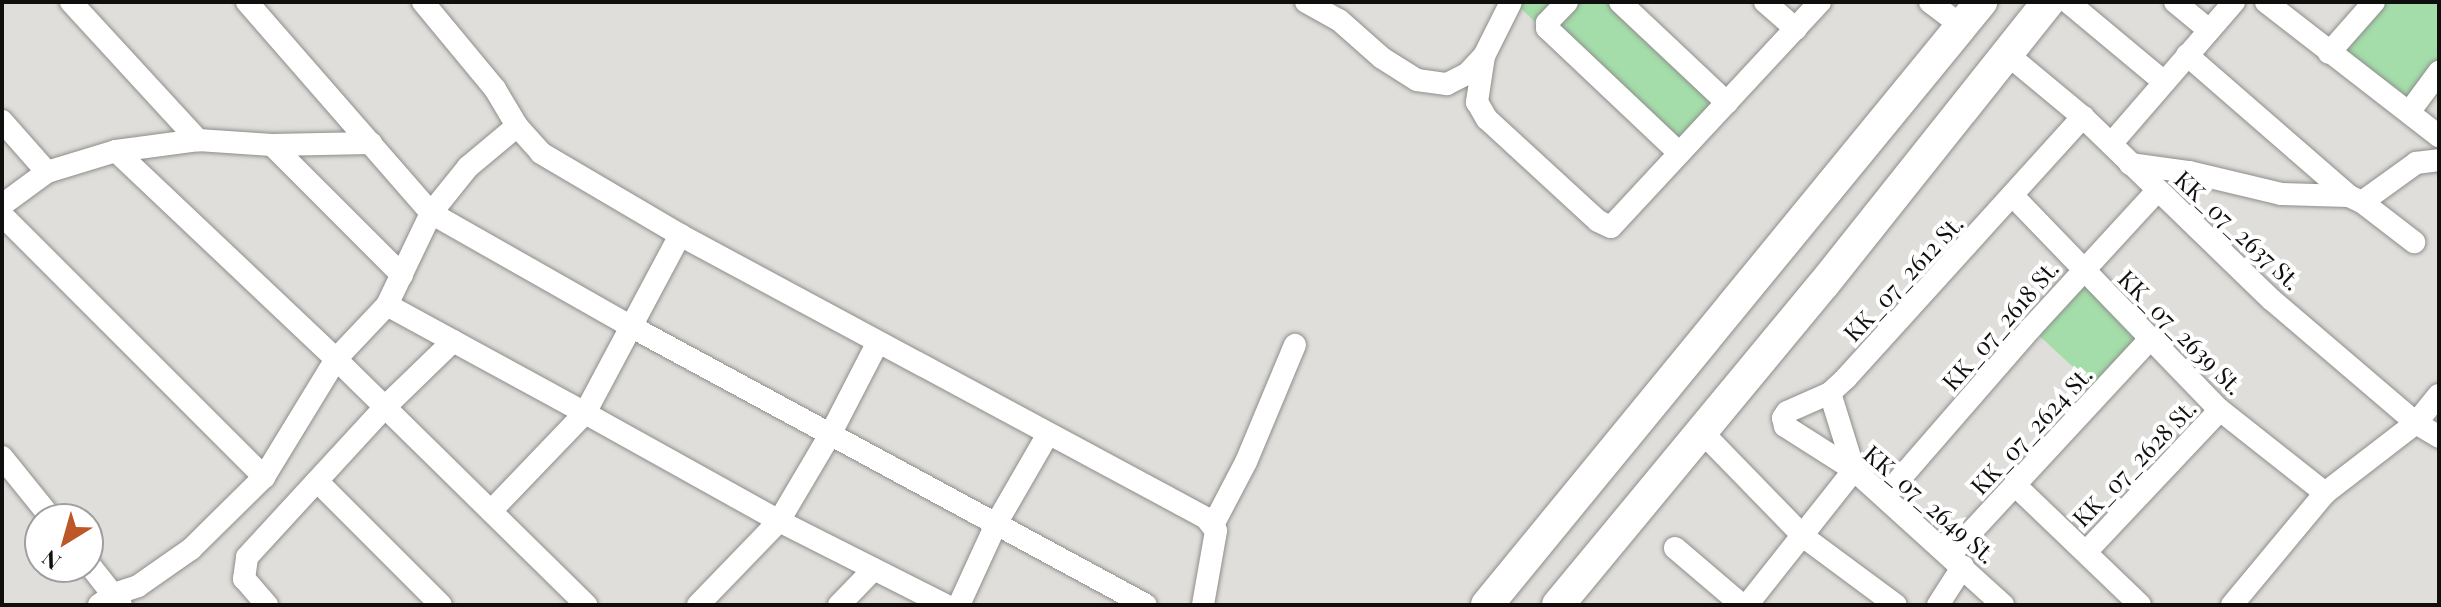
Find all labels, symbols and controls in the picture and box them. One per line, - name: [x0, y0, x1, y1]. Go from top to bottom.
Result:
- street label: KK_07_2637 St.: [2169, 164, 2307, 296]
- street label: KK_07_2612 St.: [1837, 209, 1969, 347]
- street label: KK_07_2618 St.: [1936, 254, 2064, 396]
- street label: KK_07_2639 St.: [2113, 264, 2249, 400]
- street label: KK_07_2624 St.: [1964, 360, 2098, 500]
- street label: KK_07_2628 St.: [2066, 394, 2202, 532]
- street label: KK_07_2649 St.: [1858, 439, 2002, 569]
- north arrow: [24, 503, 104, 583]
- text: N: [35, 544, 66, 577]

